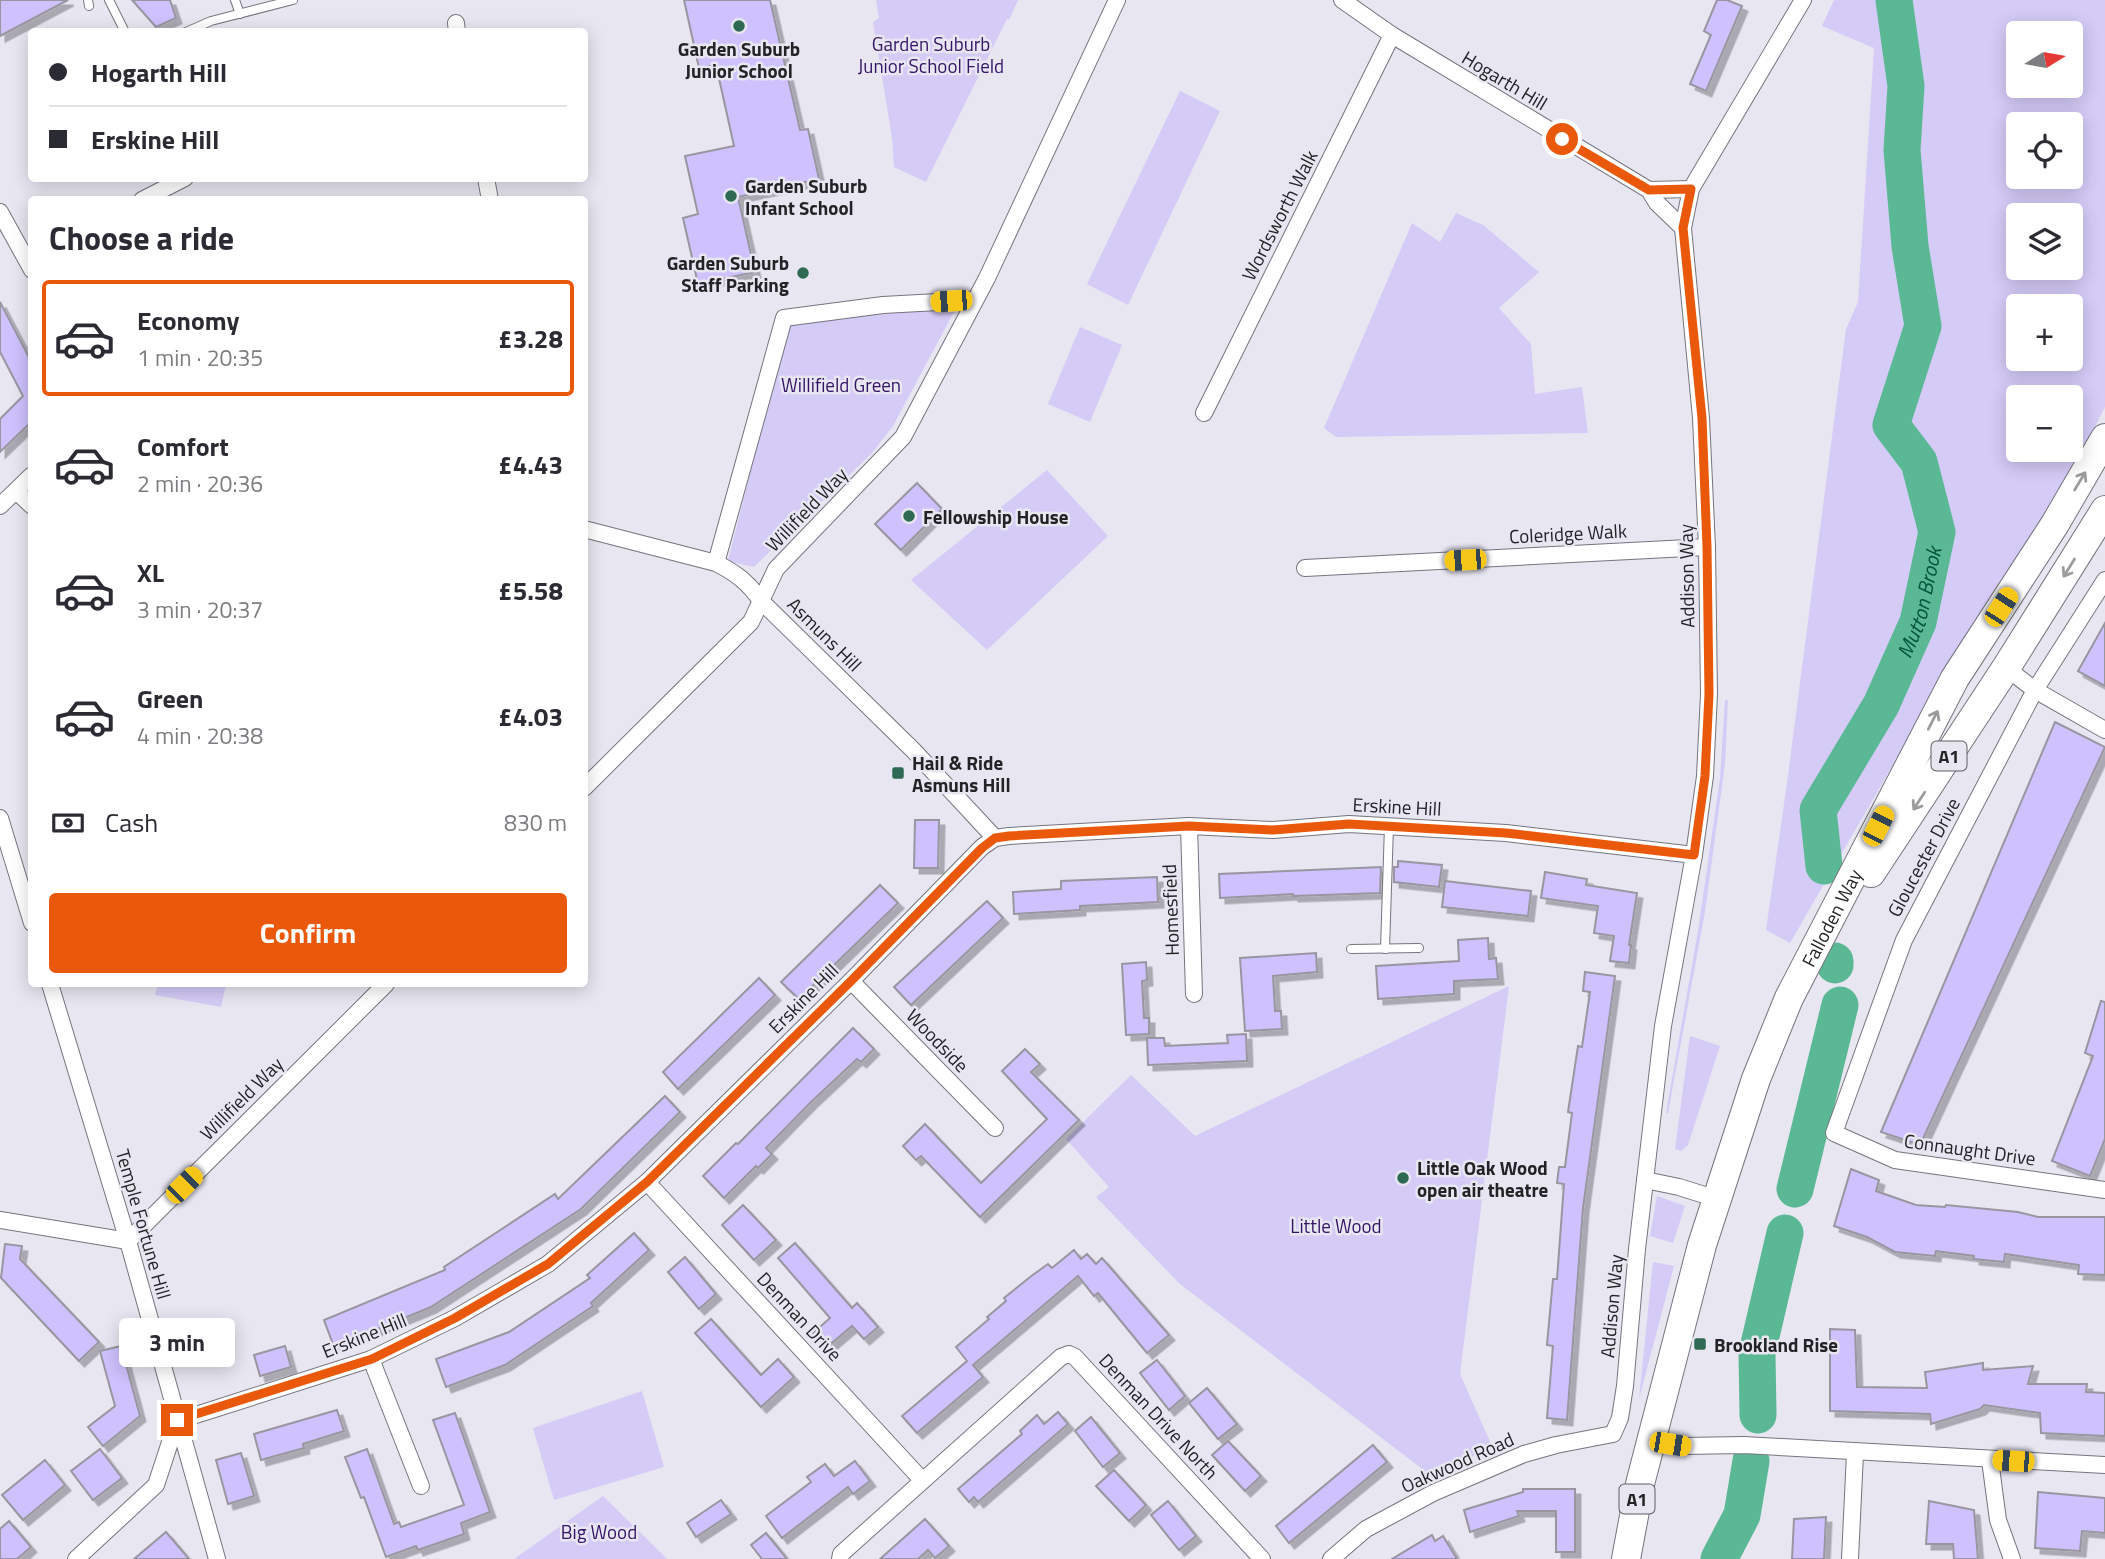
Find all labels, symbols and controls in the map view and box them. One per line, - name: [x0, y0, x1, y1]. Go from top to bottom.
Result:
- marker: Garden Suburb Junior School: [731, 18, 747, 34]
- north arrow: [2006, 21, 2082, 98]
- map controls: [2006, 21, 2083, 462]
- park label: Garden Suburb Junior School Field: [858, 29, 1004, 80]
- place label: Garden Suburb Junior School: [678, 34, 800, 85]
- street label: Hogarth Hill: [1457, 43, 1553, 117]
- text: Hogarth Hill: [91, 53, 227, 92]
- button: locate: [2006, 112, 2083, 189]
- text: Erskine Hill: [91, 120, 219, 159]
- route start: [1546, 123, 1578, 155]
- street label: Wordsworth Walk: [1234, 145, 1324, 285]
- place label: Garden Suburb Infant School: [745, 171, 867, 222]
- marker: Garden Suburb Infant School: [723, 188, 739, 204]
- button: layers: [2006, 203, 2083, 280]
- text: Choose a ride: [49, 214, 234, 262]
- place label: Garden Suburb Staff Parking: [667, 248, 789, 299]
- marker: Garden Suburb Staff Parking: [795, 265, 811, 281]
- car: [930, 289, 973, 313]
- button: +: [2006, 294, 2083, 371]
- text: Economy: [137, 301, 239, 340]
- icon: car: [53, 307, 116, 370]
- text: £3.28: [498, 319, 563, 358]
- text: 1 min · 20:35: [137, 340, 263, 375]
- park label: Willifield Green: [781, 370, 901, 399]
- button: −: [2006, 385, 2083, 462]
- text: Comfort: [137, 427, 229, 466]
- icon: car: [53, 433, 116, 496]
- text: £4.43: [498, 445, 563, 484]
- street label: Willifield Way: [758, 460, 854, 558]
- text: 2 min · 20:36: [137, 466, 263, 501]
- one-way arrow: [2074, 471, 2087, 492]
- place label: Fellowship House: [923, 502, 1069, 531]
- marker: Fellowship House: [901, 508, 917, 524]
- street label: Coleridge Walk: [1508, 515, 1628, 551]
- street label: Addison Way: [1671, 524, 1701, 628]
- water label: Mutton Brook: [1888, 541, 1950, 663]
- car: [1444, 548, 1487, 572]
- text: XL: [137, 553, 164, 592]
- one-way arrow: [2061, 558, 2075, 578]
- icon: car: [53, 559, 116, 622]
- text: £5.58: [498, 571, 563, 610]
- car: [1981, 584, 2022, 630]
- street label: Asmuns Hill: [781, 590, 869, 678]
- text: 3 min · 20:37: [137, 592, 263, 627]
- text: Green: [137, 679, 203, 718]
- icon: car: [53, 685, 116, 748]
- text: £4.03: [498, 697, 563, 736]
- one-way arrow: [1927, 710, 1940, 731]
- text: 4 min · 20:38: [137, 718, 263, 753]
- road number: A1: [1932, 742, 1966, 770]
- place label: Hail & Ride Asmuns Hill: [912, 748, 1011, 799]
- marker: Hail & Ride Asmuns Hill: [890, 765, 906, 781]
- street label: Erskine Hill: [1352, 789, 1442, 823]
- one-way arrow: [1912, 791, 1926, 810]
- street label: Gloucester Drive: [1879, 792, 1967, 922]
- text: Cash: [105, 803, 158, 842]
- car: [1860, 803, 1897, 849]
- icon: cash: [49, 804, 87, 842]
- text: 830 m: [504, 805, 567, 840]
- street label: Falloden Way: [1793, 863, 1868, 972]
- street label: Homesfield: [1154, 864, 1186, 956]
- button: Confirm: [49, 893, 567, 973]
- street label: Erskine Hill: [761, 956, 845, 1040]
- street label: Woodside: [900, 1001, 976, 1079]
- street label: Willifield Way: [193, 1050, 289, 1146]
- street label: Connaught Drive: [1902, 1125, 2038, 1173]
- street label: Temple Fortune Hill: [109, 1146, 179, 1302]
- place label: Little Oak Wood open air theatre: [1417, 1153, 1548, 1204]
- car: [162, 1163, 207, 1207]
- marker: Little Oak Wood open air theatre: [1395, 1170, 1411, 1186]
- park label: Little Wood: [1290, 1211, 1382, 1240]
- street label: Addison Way: [1592, 1253, 1630, 1359]
- street label: Denman Drive: [751, 1265, 849, 1367]
- street label: Erskine Hill: [317, 1305, 411, 1365]
- callout: 3 min: [119, 1318, 235, 1368]
- text: 3 min: [149, 1325, 205, 1360]
- place label: Brookland Rise: [1714, 1330, 1838, 1359]
- marker: Brookland Rise: [1692, 1336, 1708, 1352]
- street label: Denman Drive North: [1093, 1346, 1225, 1486]
- route end: [161, 1404, 193, 1436]
- street label: Oakwood Road: [1396, 1424, 1518, 1500]
- car: [1648, 1430, 1693, 1458]
- car: [1992, 1449, 2035, 1473]
- road number: A1: [1620, 1484, 1654, 1514]
- park label: Big Wood: [561, 1517, 637, 1546]

